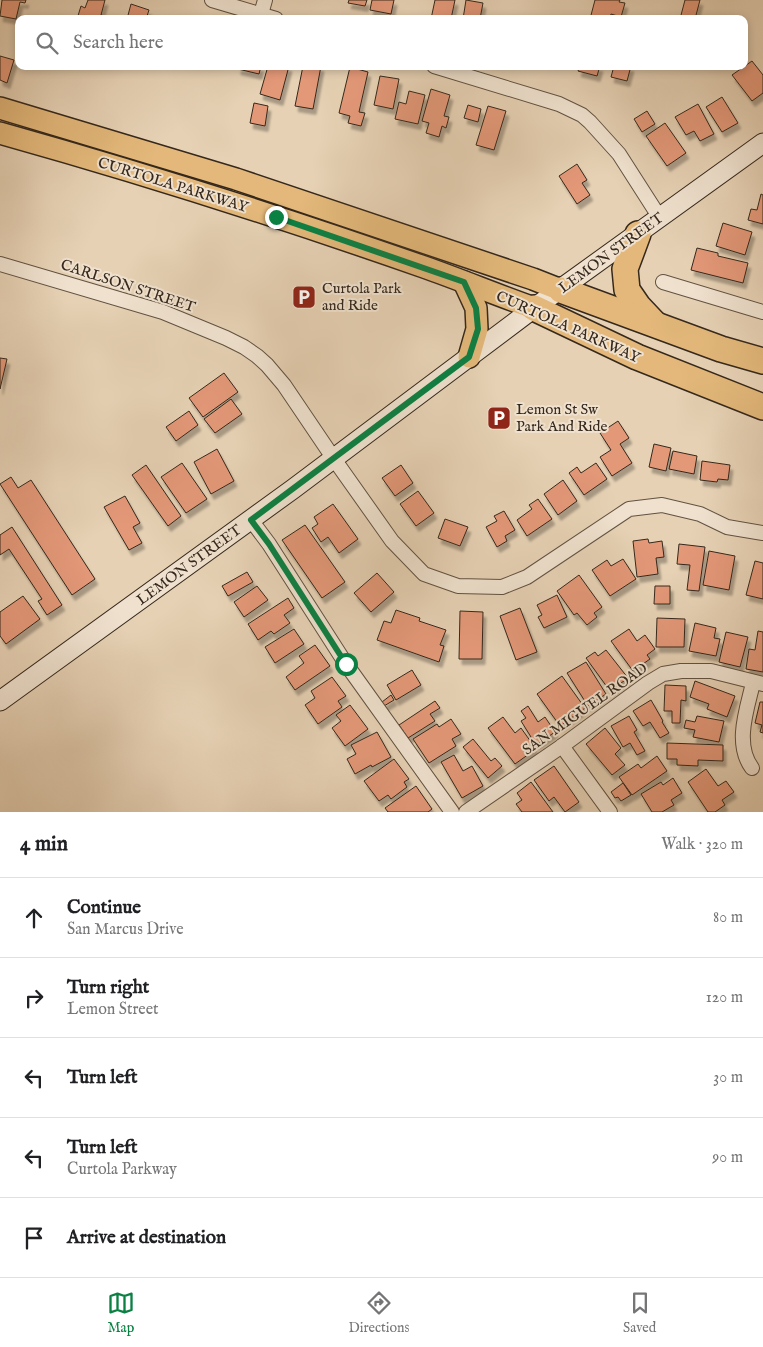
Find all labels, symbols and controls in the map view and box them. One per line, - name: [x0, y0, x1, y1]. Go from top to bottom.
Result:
- search box: [15, 15, 748, 70]
- icon: search: [33, 29, 61, 57]
- text: Search here: [73, 31, 164, 55]
- street label: CURTOLA PARKWAY: [96, 153, 251, 217]
- route end: [265, 206, 288, 229]
- street label: LEMON STREET: [555, 208, 667, 297]
- street label: CARLSON STREET: [58, 255, 198, 317]
- place label: Curtola Park and Ride: [322, 279, 403, 315]
- parking icon: Curtola Park and Ride: [291, 284, 317, 310]
- street label: CURTOLA PARKWAY: [493, 287, 644, 368]
- place label: Lemon St Sw Park And Ride: [516, 400, 607, 436]
- parking icon: Lemon St Sw Park And Ride: [486, 405, 512, 431]
- street label: LEMON STREET: [133, 520, 245, 609]
- route start: [335, 653, 358, 676]
- street label: SAN MIGUEL ROAD: [519, 659, 651, 759]
- text: 4 min: [20, 831, 68, 858]
- text: Walk · 320 m: [661, 835, 743, 855]
- text: Continue: [67, 896, 141, 920]
- icon: ahead: [20, 904, 48, 932]
- text: 80 m: [713, 908, 743, 928]
- text: San Marcus Drive: [67, 920, 184, 940]
- text: Turn right: [67, 976, 149, 1000]
- icon: right: [20, 984, 48, 1012]
- text: 120 m: [706, 988, 743, 1008]
- text: Lemon Street: [67, 1000, 158, 1020]
- icon: left: [20, 1064, 48, 1092]
- text: Turn left: [67, 1066, 138, 1090]
- text: 30 m: [713, 1068, 743, 1088]
- text: Turn left: [67, 1136, 138, 1160]
- icon: left: [20, 1144, 48, 1172]
- text: 90 m: [712, 1148, 743, 1168]
- text: Curtola Parkway: [67, 1160, 177, 1180]
- icon: arrive: [20, 1224, 48, 1252]
- text: Arrive at destination: [67, 1226, 226, 1250]
- tab: Map: [107, 1289, 135, 1337]
- tab: Directions: [348, 1289, 409, 1337]
- tab: Saved: [623, 1289, 656, 1337]

